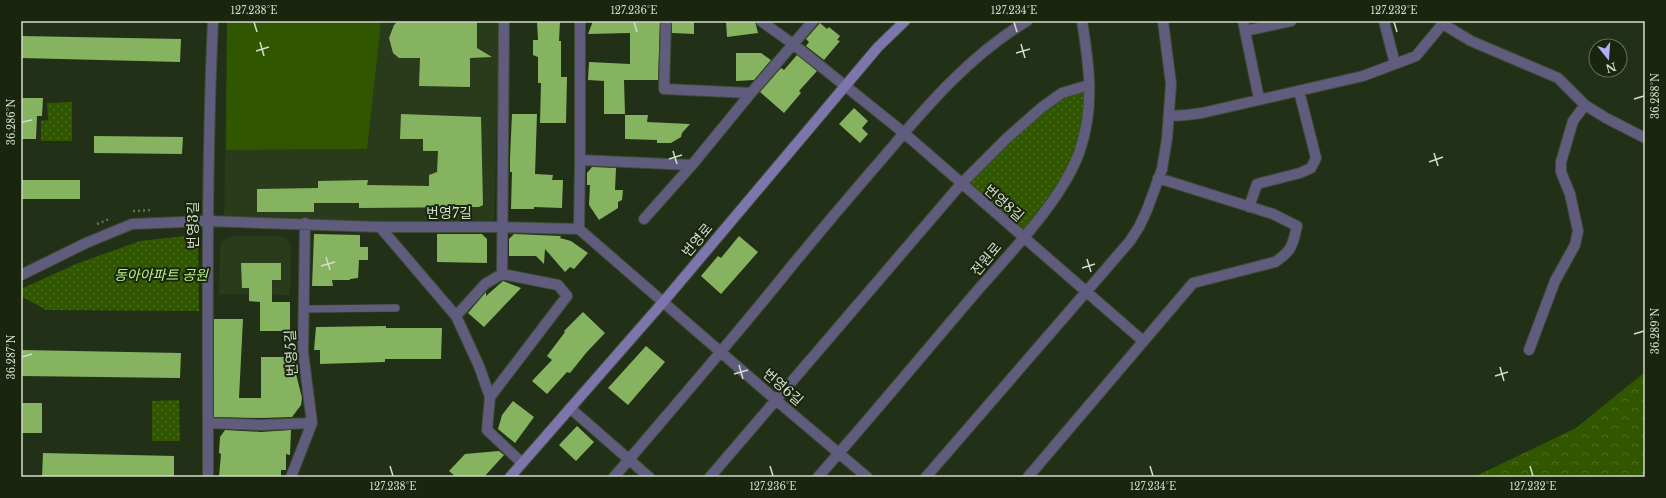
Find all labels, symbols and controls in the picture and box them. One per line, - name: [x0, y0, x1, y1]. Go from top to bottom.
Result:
- text: 127.238°E: [231, 4, 277, 17]
- text: 127.236°E: [610, 4, 658, 17]
- text: 127.234°E: [991, 4, 1037, 17]
- text: 127.232°E: [1371, 4, 1417, 17]
- north arrow: [1588, 38, 1628, 78]
- text: N: [1603, 59, 1618, 76]
- text: 36.288°N: [1649, 73, 1662, 119]
- text: 36.286°N: [5, 99, 18, 145]
- street label: 번영8길: [980, 181, 1028, 225]
- street label: 번영3길: [184, 201, 202, 249]
- street label: 번영7길: [426, 204, 472, 222]
- street label: 번영로: [678, 219, 716, 261]
- street label: 전원로: [967, 238, 1005, 280]
- park label: 동아아파트 공원: [114, 266, 209, 284]
- text: 36.289°N: [1649, 308, 1662, 354]
- street label: 번영5길: [281, 329, 301, 377]
- text: 36.287°N: [5, 335, 18, 379]
- street label: 번영6길: [759, 365, 807, 409]
- text: 127.238°E: [370, 480, 416, 493]
- text: 127.236°E: [749, 480, 797, 493]
- text: 127.234°E: [1130, 480, 1176, 493]
- text: 127.232°E: [1510, 480, 1556, 493]

